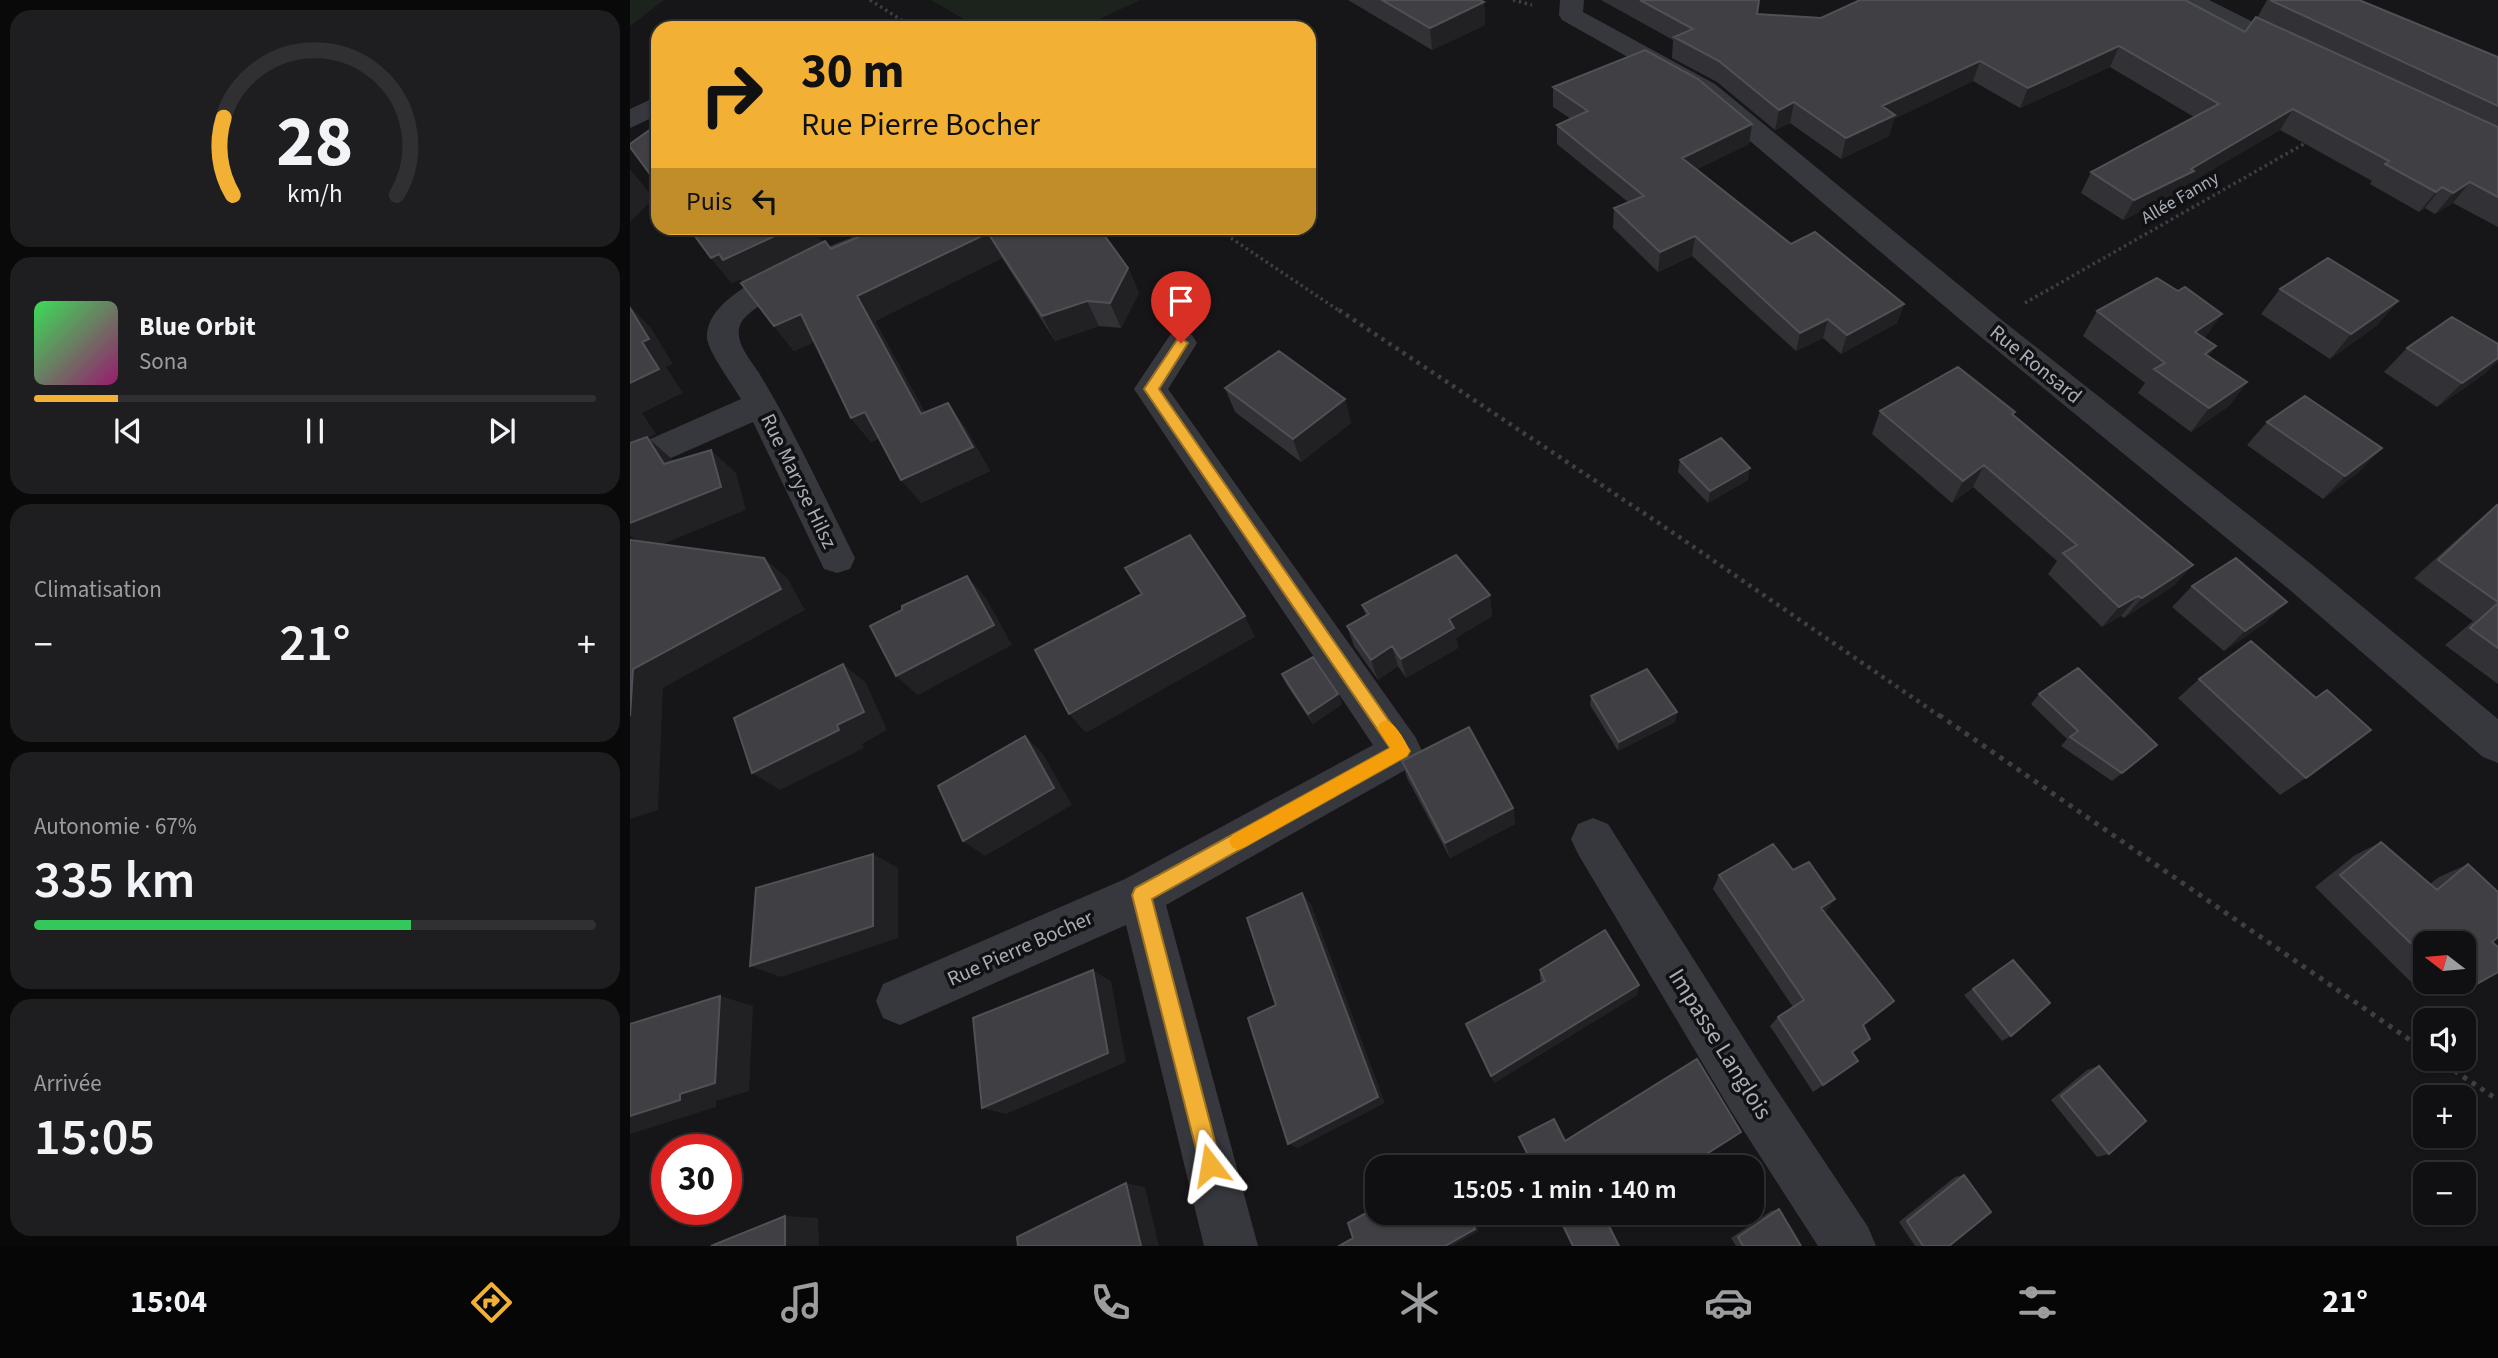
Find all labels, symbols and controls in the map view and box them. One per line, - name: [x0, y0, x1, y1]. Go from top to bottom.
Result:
- text: 30 m: [801, 37, 905, 107]
- icon: right: [686, 49, 777, 140]
- text: 28: [277, 90, 353, 194]
- text: Rue Pierre Bocher: [801, 102, 1040, 148]
- street label: Allée Fanny: [2137, 165, 2224, 230]
- text: km/h: [287, 175, 343, 211]
- icon: left: [746, 182, 784, 220]
- text: Puis: [686, 183, 732, 220]
- pin: [1151, 271, 1211, 343]
- icon: arrive: [1162, 282, 1200, 320]
- text: Blue Orbit: [139, 308, 256, 345]
- street label: Rue Ronsard: [1984, 318, 2088, 410]
- text: Sona: [139, 345, 188, 378]
- street label: Rue Maryse Hilsz: [753, 408, 845, 554]
- icon: previous: [109, 412, 147, 450]
- icon: pause: [296, 412, 334, 450]
- icon: next: [483, 412, 521, 450]
- text: Climatisation: [34, 573, 162, 606]
- text: 21°: [279, 607, 351, 681]
- text: −: [34, 618, 53, 672]
- text: +: [577, 618, 596, 672]
- text: Autonomie · 67%: [34, 810, 197, 843]
- text: 335 km: [34, 844, 195, 918]
- street label: Rue Pierre Bocher: [942, 902, 1098, 994]
- north arrow: [2413, 931, 2476, 994]
- map controls: [2413, 931, 2476, 1225]
- street label: Impasse Langlois: [1660, 962, 1780, 1126]
- button: sound: [2413, 1008, 2476, 1071]
- text: Arrivée: [34, 1067, 102, 1100]
- button: +: [2413, 1085, 2476, 1148]
- text: 15:05: [34, 1101, 155, 1175]
- position arrow: [1173, 1128, 1247, 1202]
- speed limit sign: 30: [651, 1134, 742, 1225]
- button: −: [2413, 1162, 2476, 1225]
- text: 15:05 · 1 min · 140 m: [1452, 1171, 1677, 1208]
- icon: directions: [467, 1278, 516, 1327]
- icon: music: [777, 1278, 826, 1327]
- icon: phone: [1086, 1278, 1135, 1327]
- icon: climate: [1395, 1278, 1444, 1327]
- icon: car: [1704, 1278, 1753, 1327]
- icon: filters: [2013, 1278, 2062, 1327]
- text: 15:04: [130, 1279, 207, 1325]
- text: 21°: [2322, 1279, 2368, 1325]

